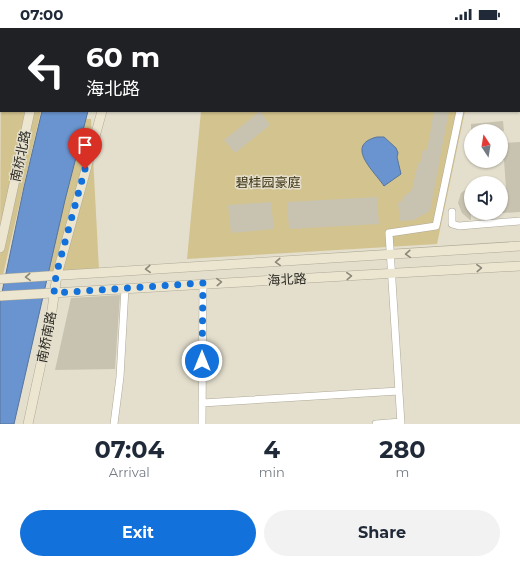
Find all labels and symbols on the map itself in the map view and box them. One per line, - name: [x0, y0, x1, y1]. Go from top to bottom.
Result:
- north arrow: [464, 124, 508, 168]
- pin: [68, 128, 102, 169]
- street label: 南桥北路: [7, 129, 33, 183]
- park label: 碧桂园豪庭: [235, 174, 301, 190]
- one-way arrow: [405, 249, 411, 258]
- one-way arrow: [275, 257, 281, 266]
- one-way arrow: [476, 264, 482, 272]
- one-way arrow: [145, 265, 151, 274]
- street label: 海北路: [267, 270, 307, 288]
- one-way arrow: [25, 272, 31, 281]
- one-way arrow: [346, 272, 352, 280]
- one-way arrow: [216, 278, 222, 287]
- street label: 南桥南路: [33, 310, 59, 364]
- position arrow: [181, 340, 223, 382]

